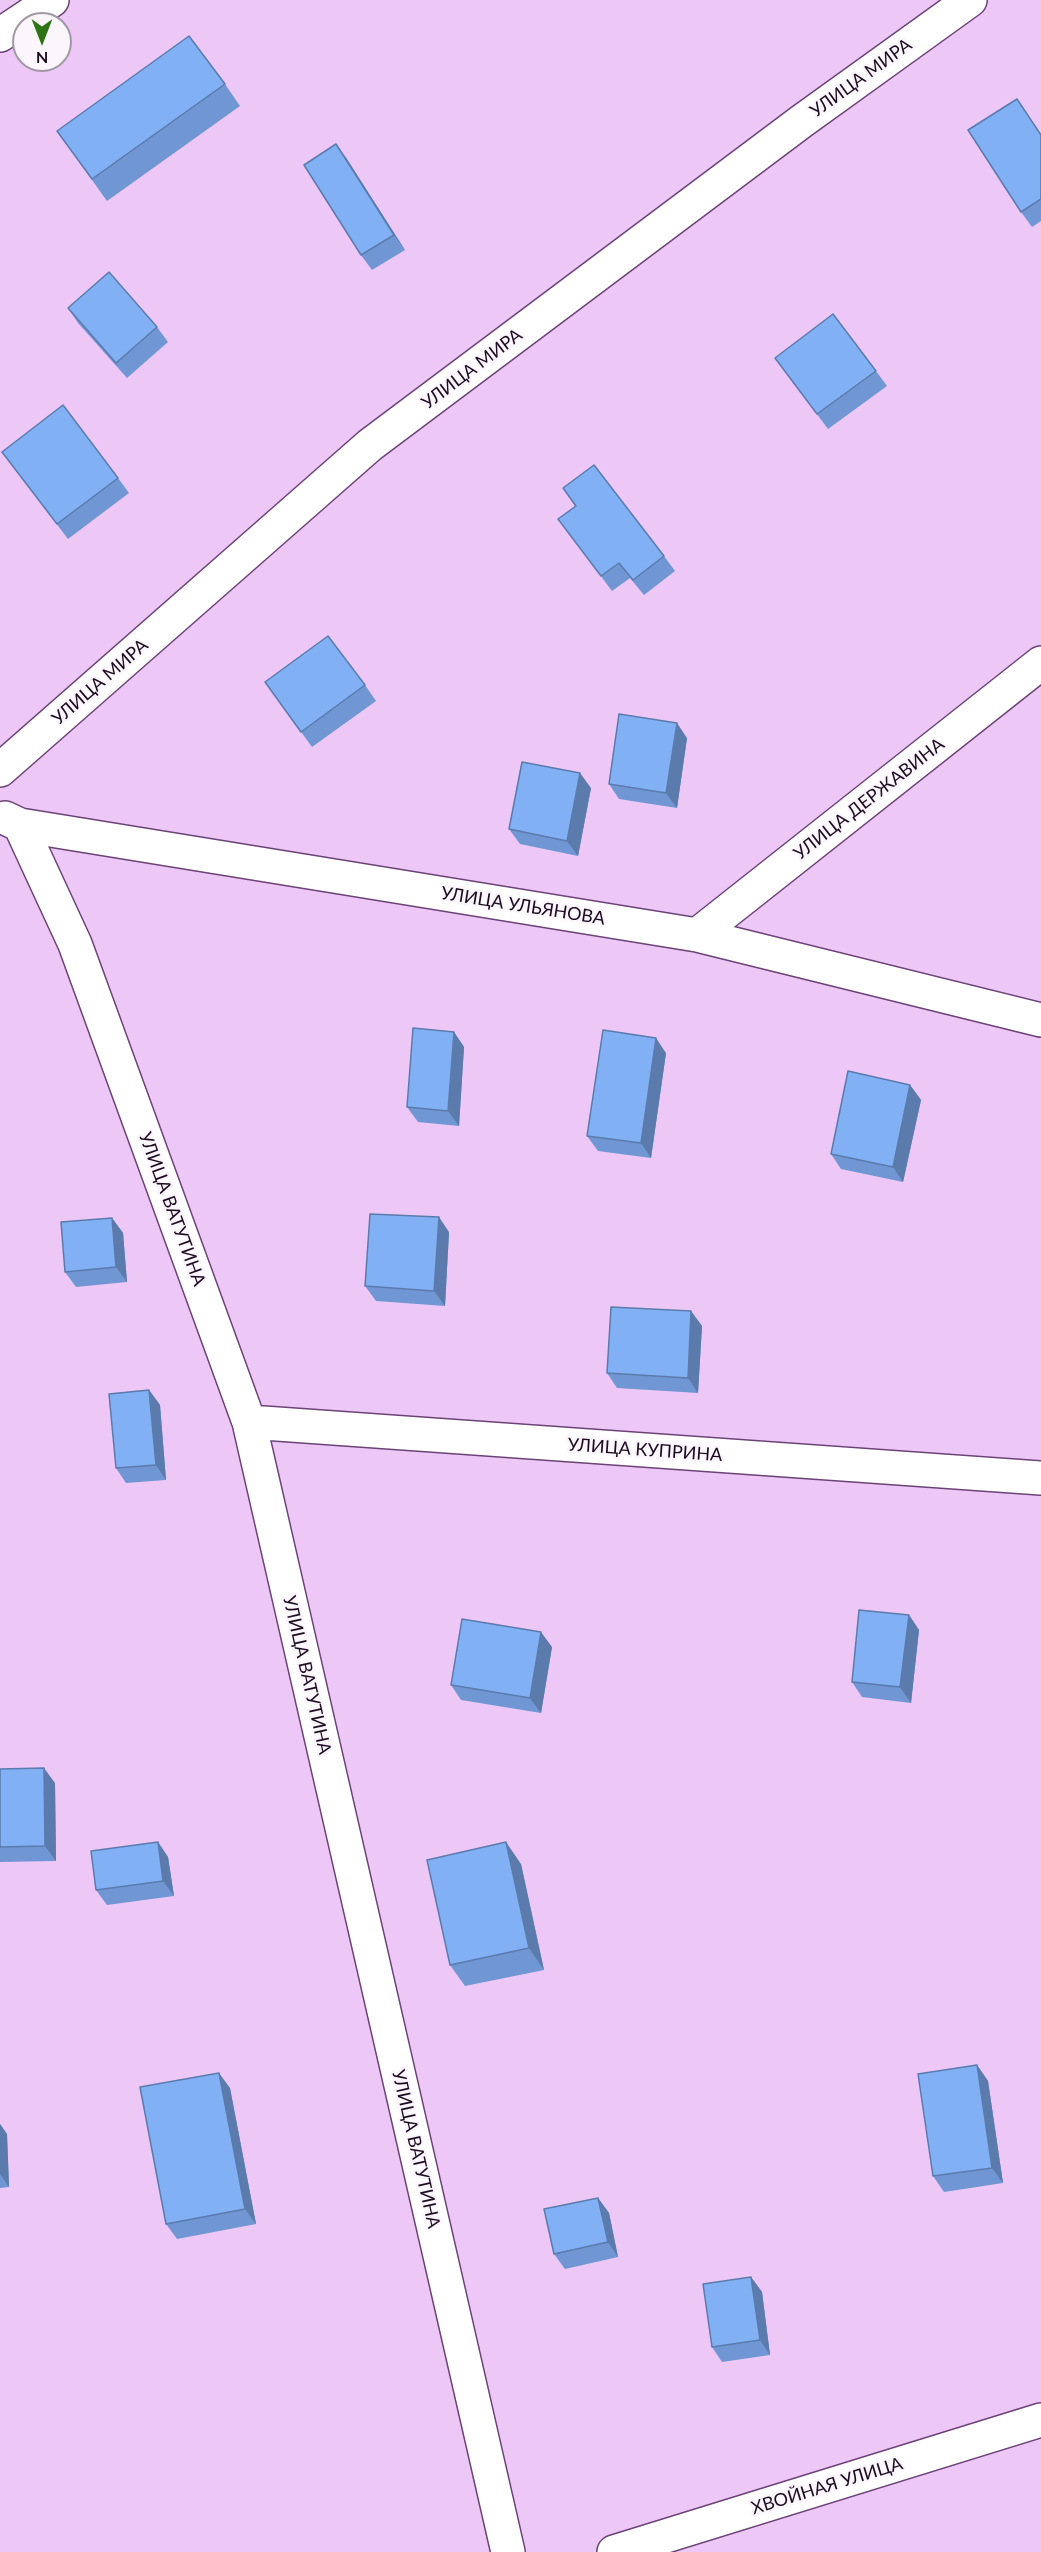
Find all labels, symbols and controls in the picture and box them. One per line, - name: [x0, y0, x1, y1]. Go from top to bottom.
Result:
- north arrow: [12, 12, 72, 72]
- street label: УЛИЦА МИРА: [806, 34, 916, 122]
- text: N: [36, 49, 48, 68]
- street label: УЛИЦА МИРА: [417, 324, 527, 414]
- street label: УЛИЦА МИРА: [47, 634, 153, 730]
- street label: УЛИЦА ДЕРЖАВИНА: [789, 734, 949, 864]
- street label: УЛИЦА УЛЬЯНОВА: [440, 882, 606, 930]
- street label: УЛИЦА ВАТУТИНА: [134, 1129, 210, 1289]
- street label: УЛИЦА КУПРИНА: [567, 1434, 723, 1466]
- street label: УЛИЦА ВАТУТИНА: [278, 1593, 336, 1757]
- street label: УЛИЦА ВАТУТИНА: [387, 2067, 445, 2231]
- street label: ХВОЙНАЯ УЛИЦА: [749, 2453, 905, 2519]

